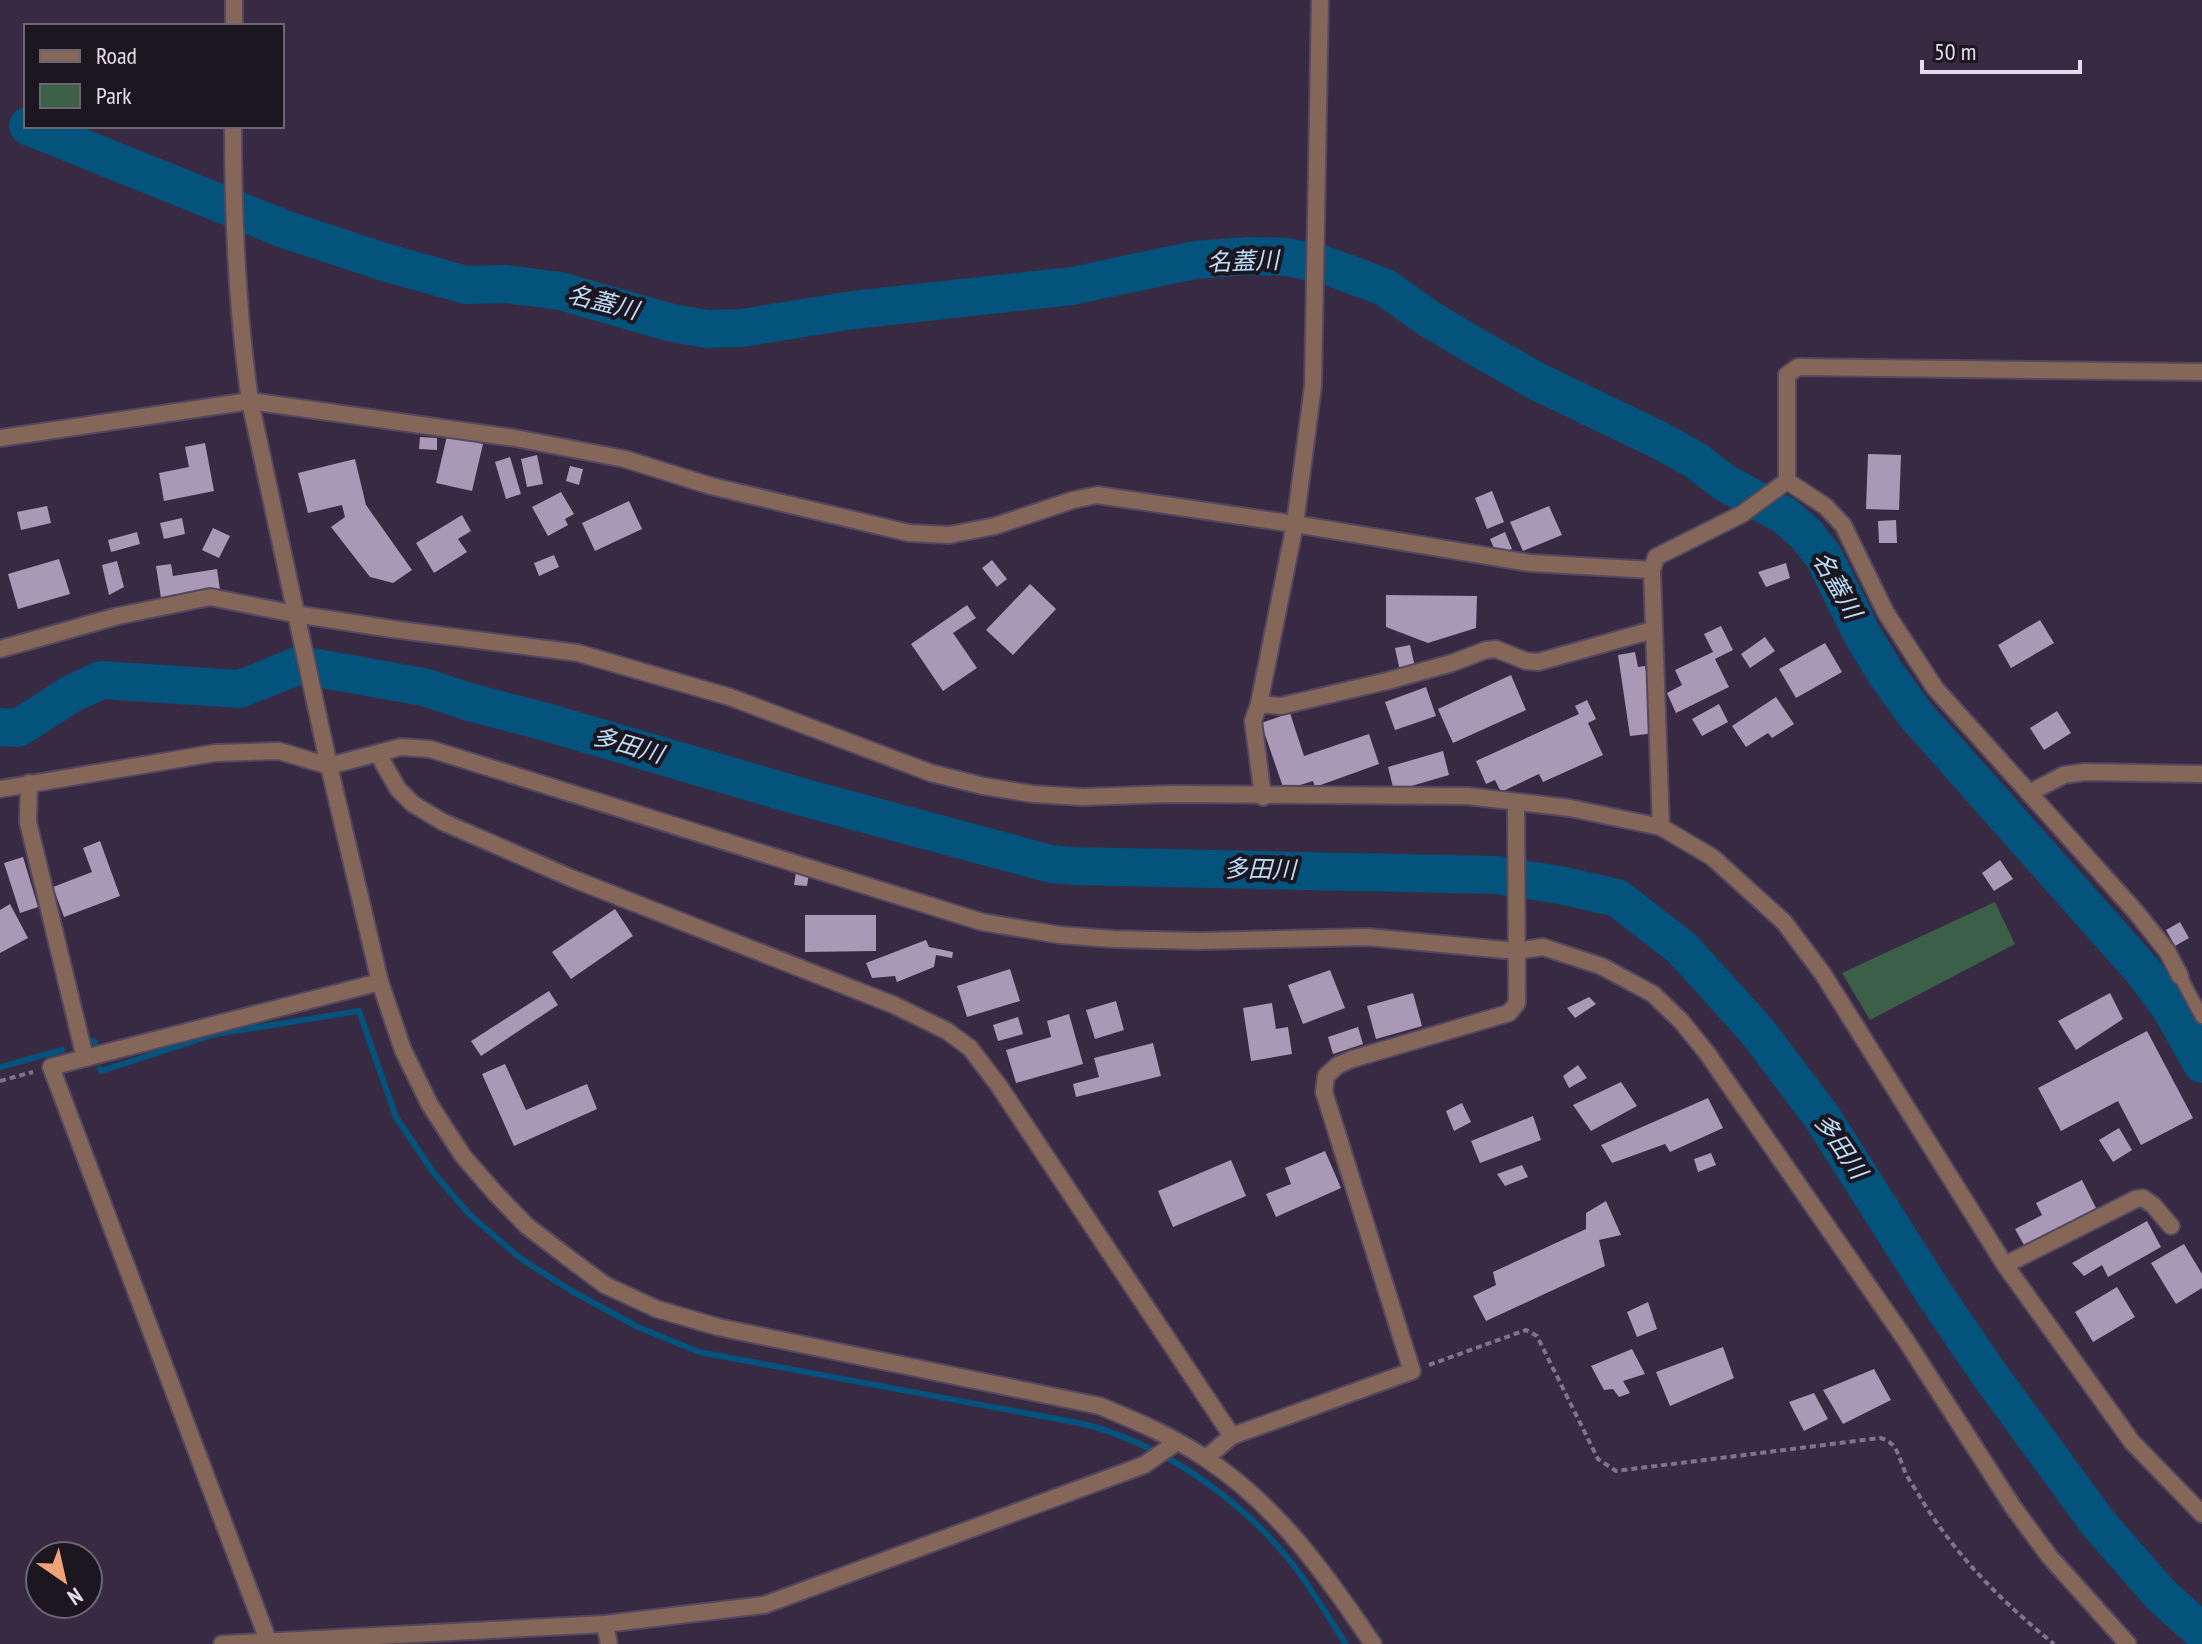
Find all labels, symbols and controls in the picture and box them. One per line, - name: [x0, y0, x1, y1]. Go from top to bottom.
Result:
- legend: [24, 24, 284, 128]
- scale bar: [1922, 24, 2080, 74]
- text: 50 m: [1934, 36, 1976, 67]
- text: Road: [96, 40, 137, 71]
- text: Park: [96, 80, 132, 111]
- water label: 名蓋川: [1206, 244, 1283, 278]
- water label: 名蓋川: [564, 278, 645, 326]
- water label: 名蓋川: [1806, 546, 1870, 627]
- water label: 多田川: [589, 720, 670, 771]
- water label: 多田川: [1224, 853, 1299, 885]
- water label: 多田川: [1808, 1107, 1876, 1187]
- north arrow: [24, 1540, 104, 1620]
- text: N: [62, 1582, 88, 1612]

